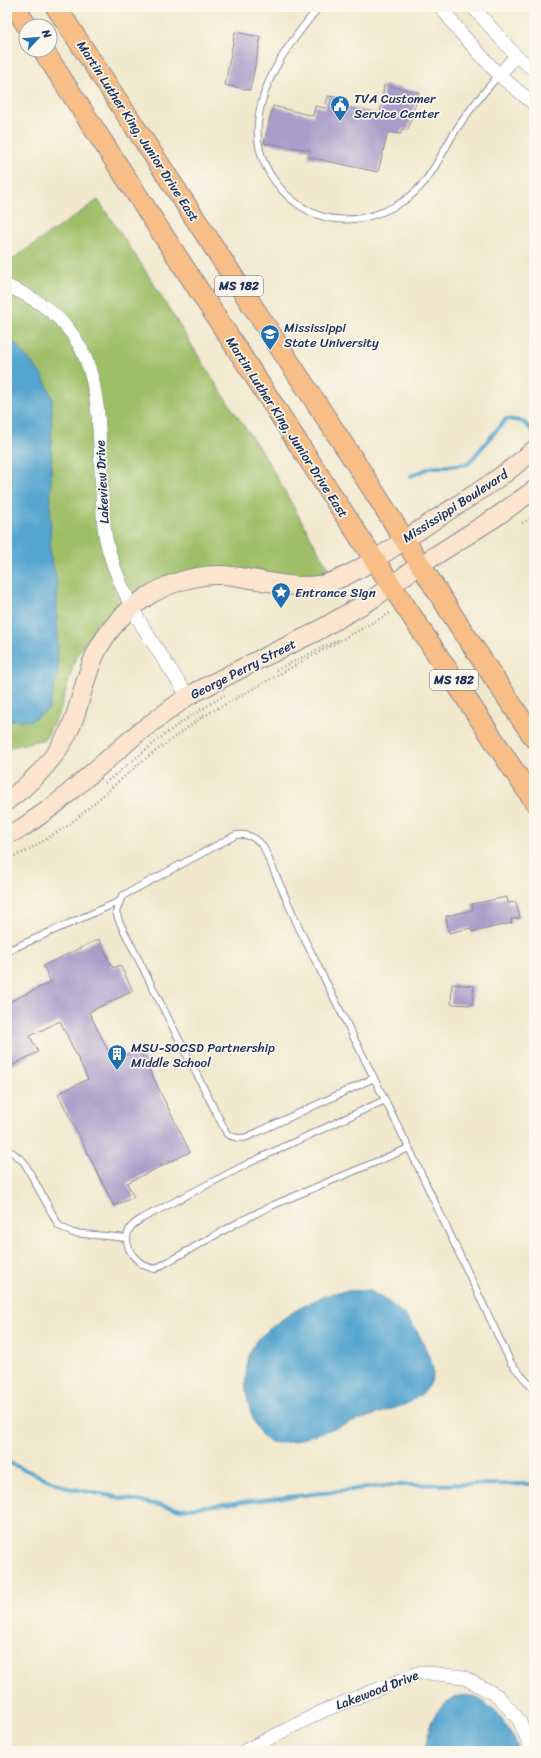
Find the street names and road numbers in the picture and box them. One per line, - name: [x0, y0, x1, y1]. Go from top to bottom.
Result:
- street label: Martin Luther King, Junior Drive East: [71, 36, 206, 227]
- road number: MS 182: [215, 276, 263, 296]
- street label: Martin Luther King, Junior Drive East: [220, 332, 355, 523]
- street label: Lakeview Drive: [88, 440, 116, 524]
- street label: Mississippi Boulevard: [397, 462, 513, 549]
- street label: George Perry Street: [186, 632, 300, 706]
- road number: MS 182: [430, 670, 478, 690]
- street label: Lakewood Drive: [332, 1664, 422, 1716]

